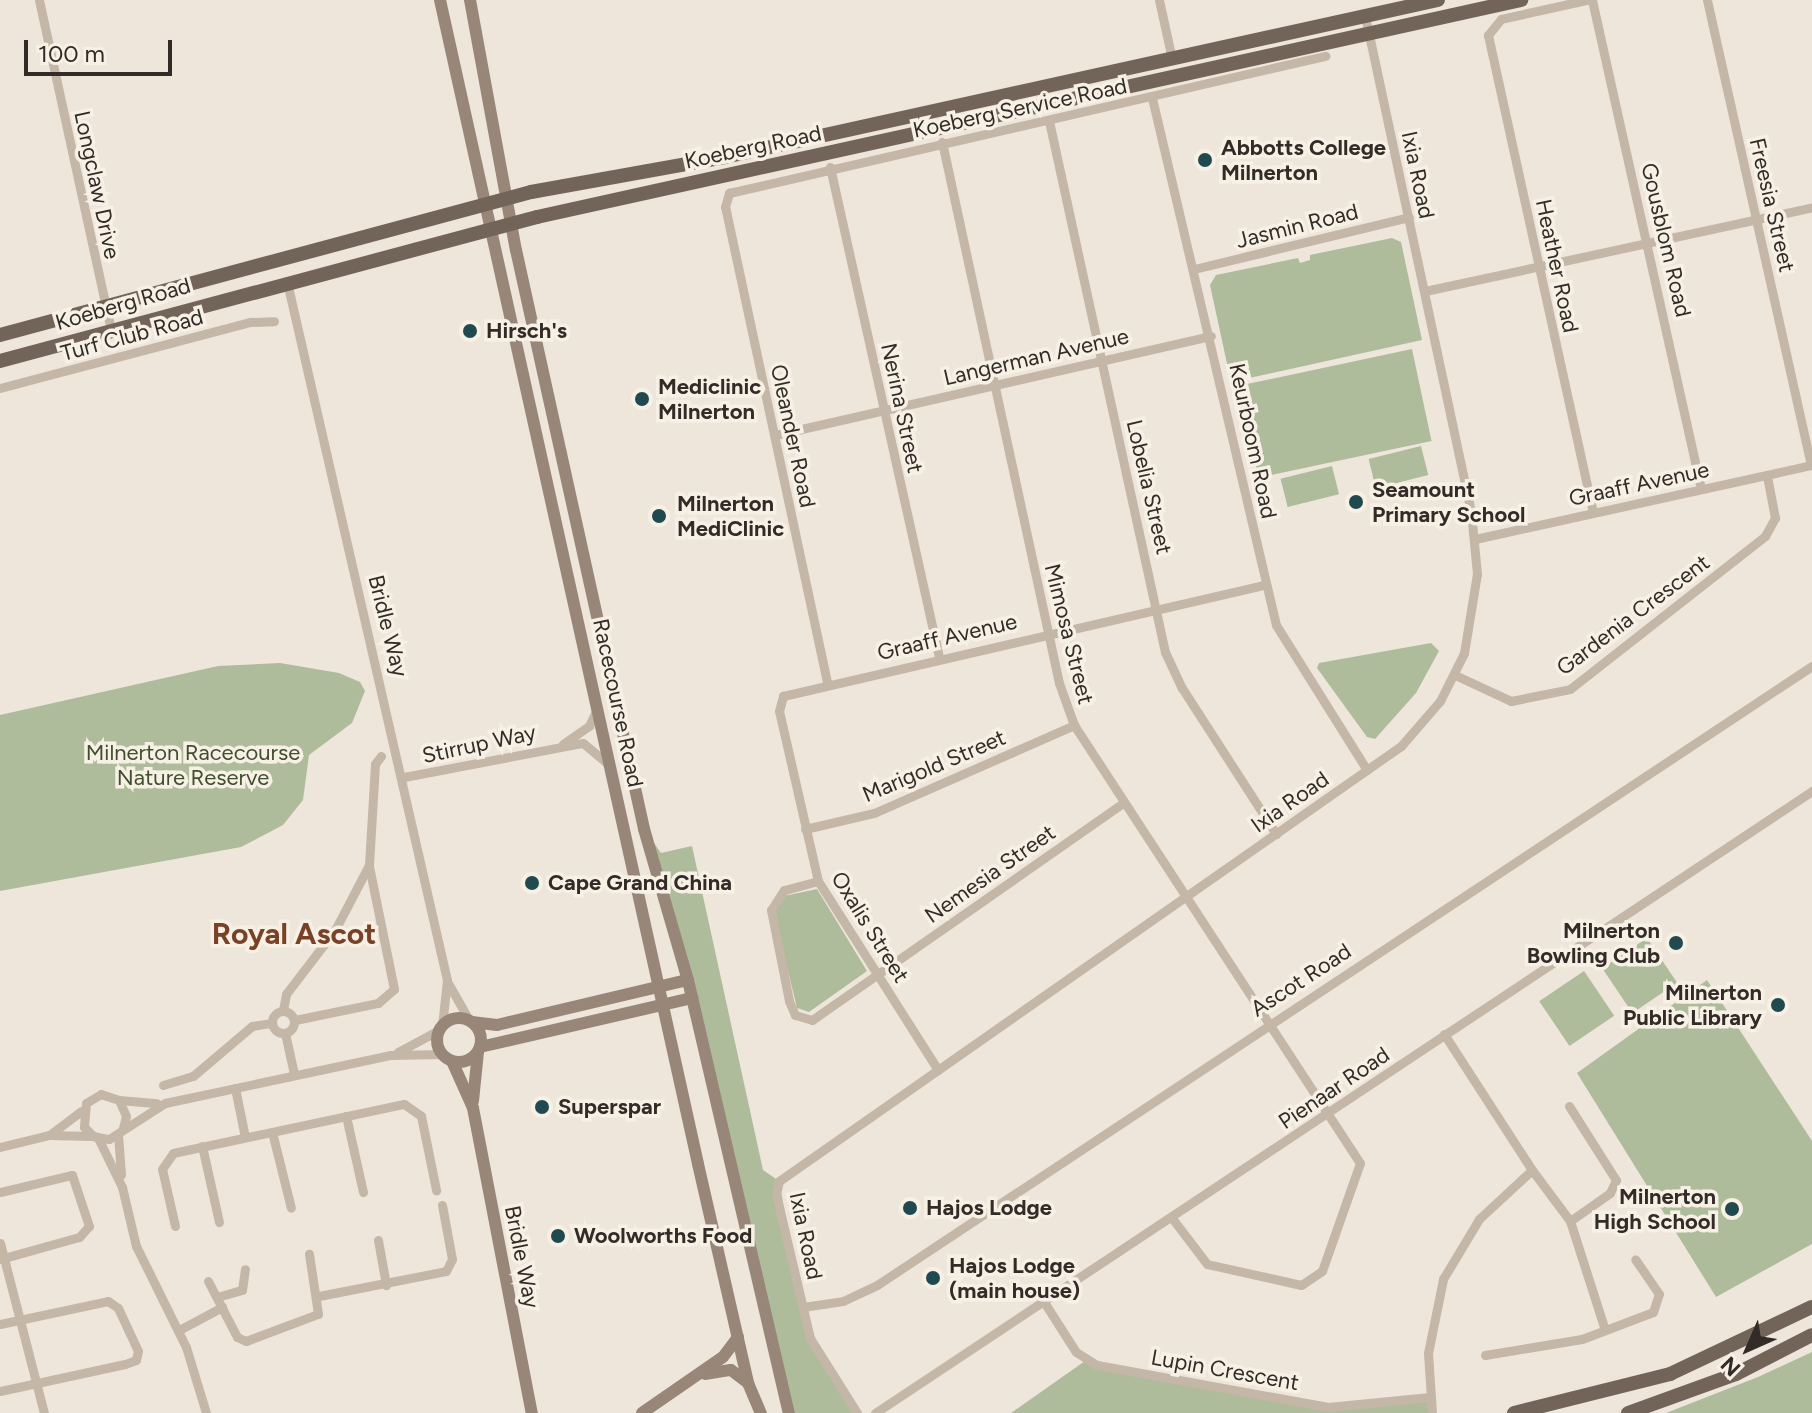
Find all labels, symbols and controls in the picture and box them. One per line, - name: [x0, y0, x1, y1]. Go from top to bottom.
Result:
- scale bar: [28, 24, 176, 74]
- text: 100 m: [38, 39, 105, 68]
- street label: Koeberg Service Road: [911, 72, 1129, 144]
- street label: Longclaw Drive: [68, 109, 126, 261]
- street label: Koeberg Road: [682, 120, 824, 174]
- street label: Ixia Road: [1396, 129, 1440, 221]
- place label: Abbotts College Milnerton: [1221, 134, 1386, 186]
- street label: Freesia Street: [1744, 135, 1800, 275]
- marker: Abbotts College Milnerton: [1196, 151, 1214, 169]
- street label: Gousblom Road: [1635, 160, 1697, 320]
- street label: Heather Road: [1530, 197, 1584, 335]
- street label: Jasmin Road: [1233, 198, 1361, 254]
- street label: Koeberg Road: [52, 272, 194, 336]
- street label: Turf Club Road: [58, 303, 206, 367]
- place label: Hirsch's: [486, 318, 567, 344]
- marker: Hirsch's: [461, 322, 479, 340]
- street label: Langerman Avenue: [941, 323, 1131, 391]
- street label: Nerina Street: [875, 341, 929, 475]
- street label: Keurboom Road: [1224, 361, 1282, 521]
- street label: Oleander Road: [765, 362, 821, 510]
- place label: Mediclinic Milnerton: [658, 373, 761, 424]
- marker: Mediclinic Milnerton: [633, 390, 651, 408]
- street label: Lobelia Street: [1121, 417, 1177, 557]
- street label: Graaff Avenue: [1566, 456, 1712, 512]
- place label: Seamount Primary School: [1372, 476, 1525, 528]
- place label: Milnerton MediClinic: [677, 490, 784, 542]
- marker: Seamount Primary School: [1347, 493, 1365, 511]
- marker: Milnerton MediClinic: [648, 505, 670, 527]
- street label: Gardenia Crescent: [1551, 549, 1715, 681]
- street label: Mimosa Street: [1039, 561, 1099, 707]
- street label: Bridle Way: [363, 572, 413, 680]
- street label: Graaff Avenue: [875, 608, 1019, 666]
- street label: Racecourse Road: [587, 616, 649, 790]
- street label: Stirrup Way: [420, 719, 538, 769]
- street label: Marigold Street: [859, 724, 1009, 808]
- park label: Milnerton Racecourse Nature Reserve: [86, 739, 300, 790]
- street label: Ixia Road: [1246, 766, 1334, 838]
- street label: Nemesia Street: [920, 819, 1060, 929]
- street label: Oxalis Street: [825, 867, 915, 987]
- place label: Cape Grand China: [548, 870, 732, 896]
- marker: Cape Grand China: [523, 874, 541, 892]
- district label: Royal Ascot: [212, 916, 376, 952]
- place label: Milnerton Bowling Club: [1527, 917, 1660, 968]
- marker: Milnerton Bowling Club: [1667, 934, 1685, 952]
- street label: Ascot Road: [1246, 938, 1356, 1022]
- place label: Milnerton Public Library: [1623, 979, 1762, 1030]
- marker: Milnerton Public Library: [1769, 996, 1787, 1014]
- street label: Pienaar Road: [1274, 1041, 1394, 1135]
- place label: Superspar: [558, 1094, 661, 1120]
- marker: Superspar: [533, 1098, 551, 1116]
- place label: Milnerton High School: [1594, 1183, 1716, 1234]
- street label: Ixia Road: [784, 1190, 828, 1282]
- place label: Hajos Lodge: [926, 1195, 1052, 1221]
- marker: Hajos Lodge: [901, 1199, 919, 1217]
- marker: Milnerton High School: [1723, 1200, 1741, 1218]
- street label: Bridle Way: [499, 1203, 545, 1311]
- place label: Woolworths Food: [574, 1223, 752, 1249]
- marker: Woolworths Food: [549, 1227, 567, 1245]
- place label: Hajos Lodge (main house): [949, 1252, 1080, 1304]
- marker: Hajos Lodge (main house): [924, 1269, 942, 1287]
- north arrow: [1708, 1309, 1788, 1389]
- street label: Lupin Crescent: [1149, 1344, 1301, 1396]
- text: N: [1715, 1351, 1746, 1382]

